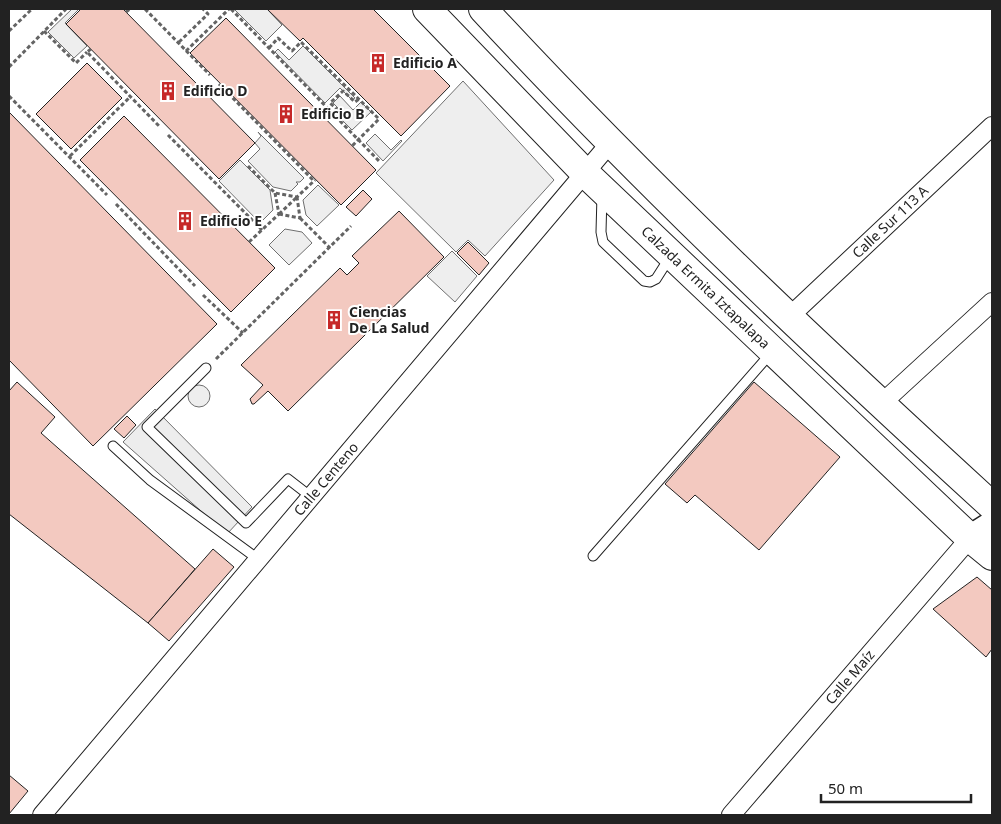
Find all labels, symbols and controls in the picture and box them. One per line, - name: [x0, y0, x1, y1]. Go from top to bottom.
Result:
- building icon: Edificio A: [367, 52, 389, 74]
- place label: Edificio A: [393, 53, 457, 72]
- building icon: Edificio D: [157, 80, 179, 102]
- place label: Edificio D: [183, 81, 248, 100]
- building icon: Edificio B: [275, 103, 297, 125]
- place label: Edificio B: [301, 104, 365, 123]
- street label: Calle Sur 113 A: [848, 181, 932, 262]
- building icon: Edificio E: [174, 210, 196, 232]
- place label: Edificio E: [200, 211, 262, 230]
- street label: Calzada Ermita Iztapalapa: [638, 221, 774, 353]
- place label: Ciencias De La Salud: [349, 302, 429, 337]
- building icon: Ciencias De La Salud: [323, 309, 345, 331]
- street label: Calle Centeno: [289, 438, 362, 520]
- street label: Calle Maíz: [821, 645, 879, 708]
- scale bar: [821, 772, 971, 804]
- text: 50 m: [828, 778, 863, 798]

